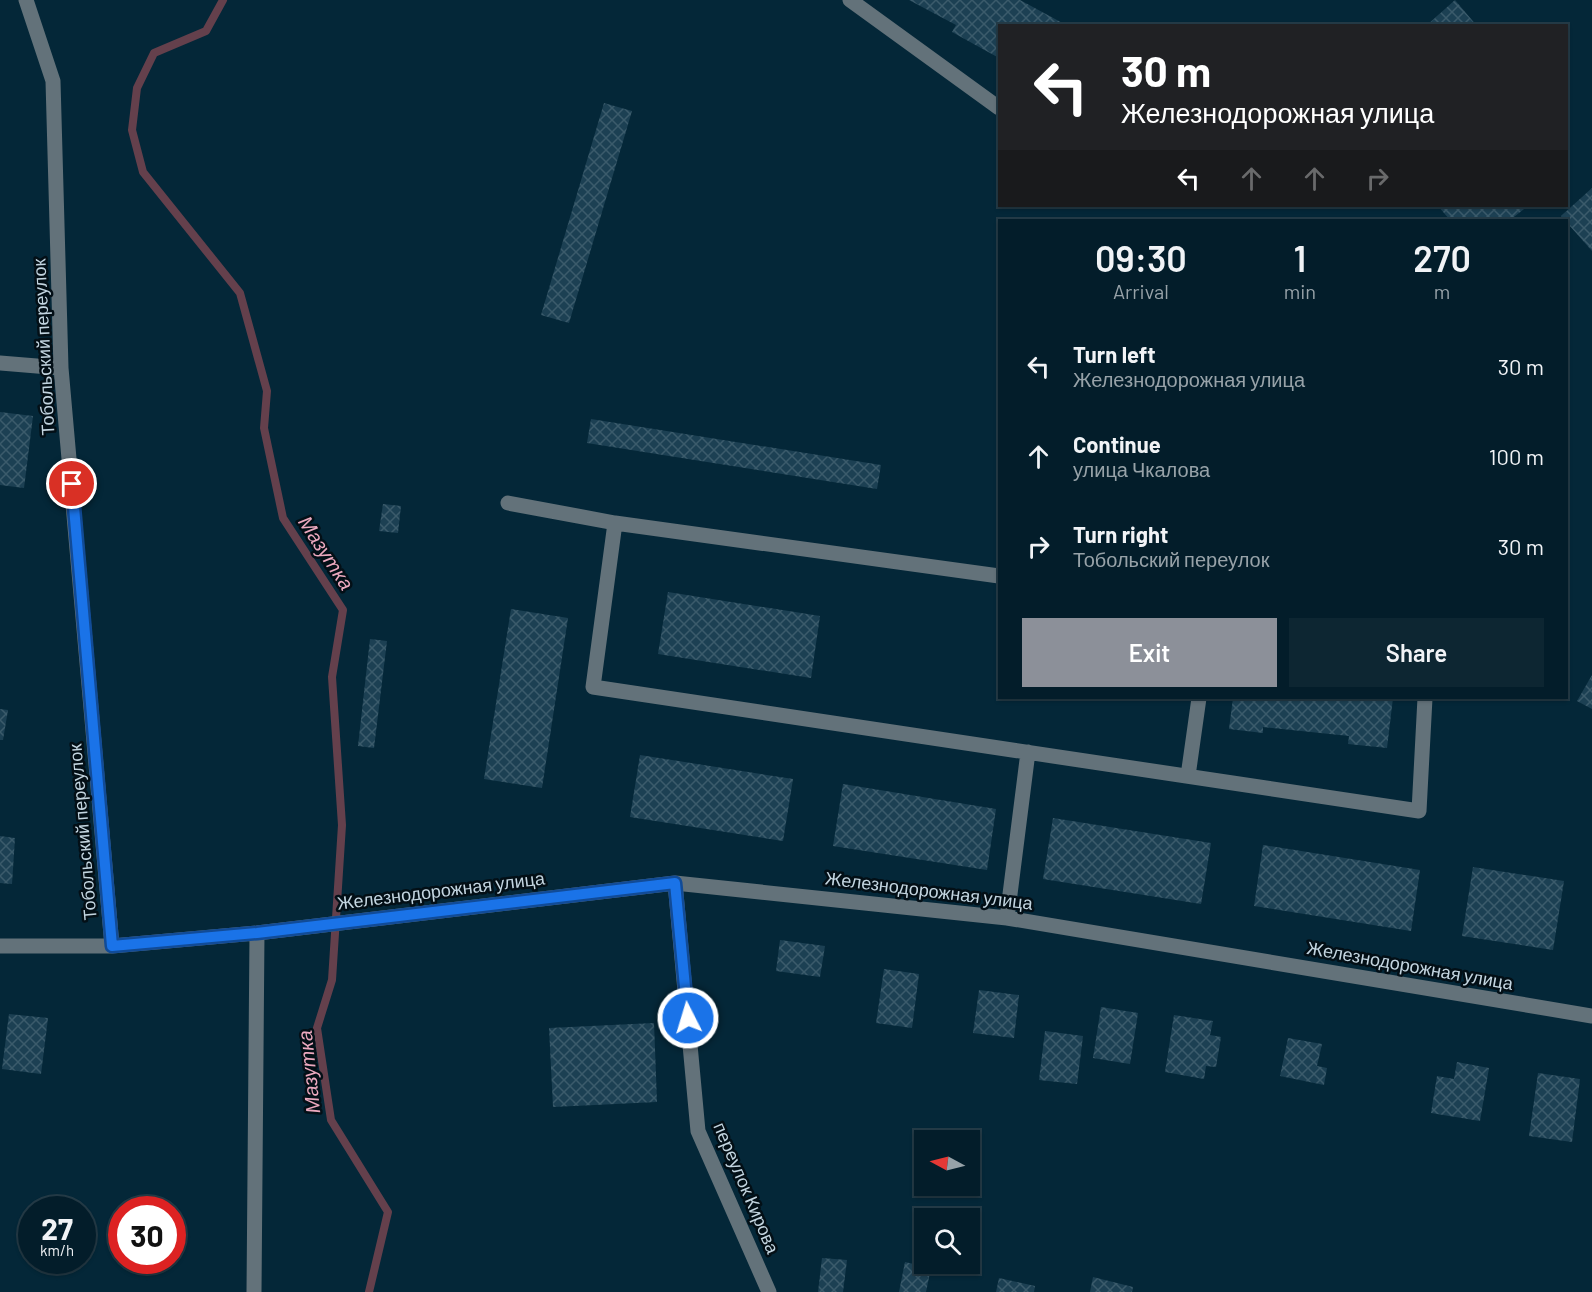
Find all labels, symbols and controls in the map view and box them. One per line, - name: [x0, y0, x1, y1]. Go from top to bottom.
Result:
- text: 30 m: [1121, 45, 1211, 95]
- icon: left: [1022, 48, 1100, 126]
- text: Железнодорожная улица: [1121, 96, 1434, 128]
- icon: left: [1172, 162, 1205, 195]
- icon: ahead: [1235, 162, 1268, 195]
- icon: ahead: [1298, 162, 1331, 195]
- icon: right: [1361, 162, 1394, 195]
- text: 09:30: [1095, 236, 1187, 279]
- text: 1: [1294, 236, 1306, 279]
- text: 270: [1413, 236, 1471, 279]
- street label: Тобольский переулок: [27, 258, 59, 436]
- text: Arrival: [1113, 279, 1169, 303]
- text: min: [1284, 279, 1316, 303]
- text: m: [1434, 279, 1450, 303]
- text: Turn left: [1073, 341, 1156, 367]
- icon: left: [1022, 350, 1055, 383]
- text: 30 m: [1498, 353, 1544, 379]
- text: Железнодорожная улица: [1073, 367, 1305, 391]
- text: Continue: [1073, 431, 1161, 457]
- icon: ahead: [1022, 440, 1055, 473]
- text: 100 m: [1489, 443, 1544, 469]
- text: улица Чкалова: [1073, 457, 1210, 481]
- pin: [46, 458, 97, 509]
- icon: arrive: [55, 467, 88, 500]
- water label: Мазутка: [294, 511, 360, 594]
- text: Turn right: [1073, 521, 1168, 547]
- icon: right: [1022, 530, 1055, 563]
- text: 30 m: [1498, 533, 1544, 559]
- text: Тобольский переулок: [1073, 547, 1269, 571]
- button: Exit: [1022, 618, 1277, 687]
- button: Share: [1289, 618, 1544, 687]
- street label: Тобольский переулок: [63, 743, 101, 921]
- street label: Железнодорожная улица: [336, 866, 547, 914]
- street label: Железнодорожная улица: [824, 866, 1035, 914]
- street label: Железнодорожная улица: [1305, 936, 1516, 994]
- position arrow: [656, 986, 720, 1050]
- water label: Мазутка: [292, 1029, 324, 1115]
- street label: переулок Кирова: [709, 1119, 785, 1257]
- north arrow: [914, 1130, 980, 1196]
- map controls: [914, 1130, 980, 1274]
- speed limit sign: 30: [108, 1196, 186, 1274]
- button: search: [914, 1208, 980, 1274]
- text: 27: [41, 1210, 73, 1246]
- text: km/h: [40, 1241, 74, 1259]

